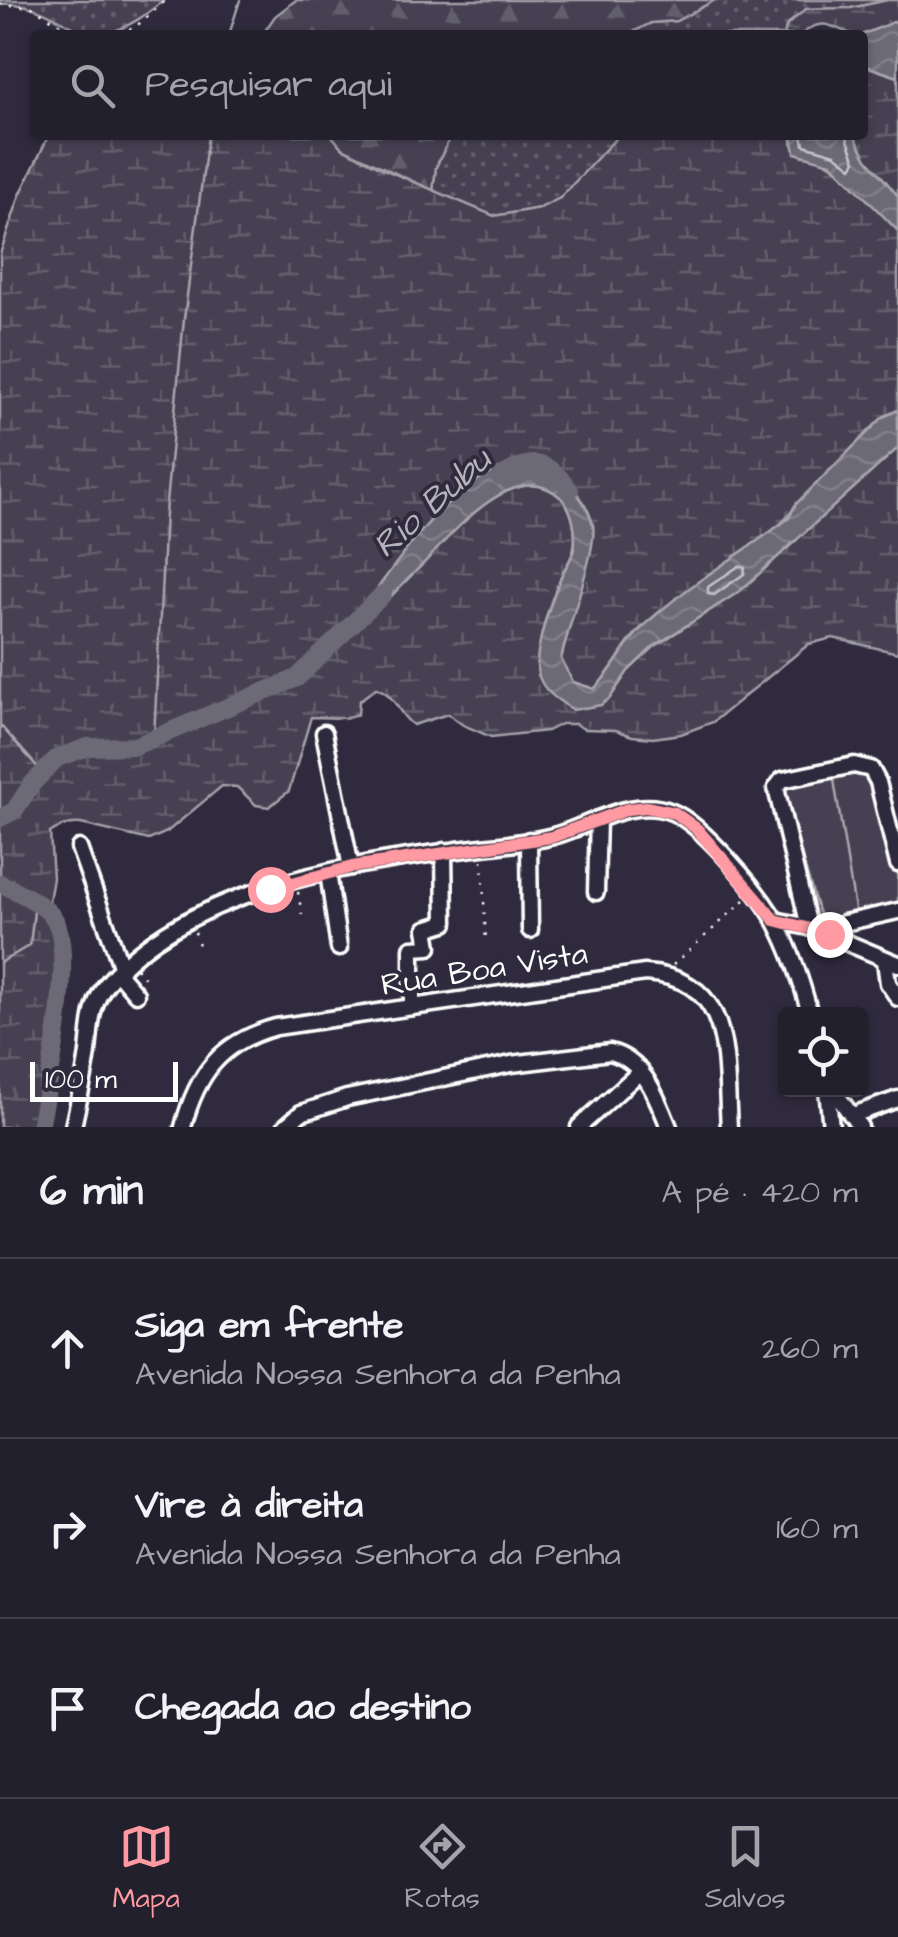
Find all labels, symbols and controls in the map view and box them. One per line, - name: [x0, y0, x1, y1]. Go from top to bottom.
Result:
- search box: [30, 30, 868, 140]
- icon: search: [65, 58, 120, 113]
- text: Pesquisar aqui: [145, 59, 392, 111]
- water label: Rio Bubu: [362, 435, 504, 570]
- route start: [248, 867, 294, 913]
- route end: [807, 912, 853, 958]
- street label: Rua Boa Vista: [378, 931, 591, 1008]
- map controls: [778, 1007, 868, 1097]
- button: locate: [778, 1007, 868, 1097]
- scale bar: [30, 1057, 178, 1102]
- text: 100 m: [45, 1060, 117, 1099]
- text: 6 min: [40, 1163, 143, 1221]
- text: A pé · 420 m: [661, 1170, 858, 1215]
- text: Siga em frente: [135, 1300, 404, 1352]
- icon: ahead: [40, 1321, 95, 1376]
- text: 260 m: [762, 1326, 858, 1371]
- text: Avenida Nossa Senhora da Penha: [135, 1352, 621, 1397]
- text: Vire à direita: [135, 1480, 363, 1532]
- icon: right: [40, 1501, 95, 1556]
- text: 160 m: [776, 1506, 858, 1551]
- text: Avenida Nossa Senhora da Penha: [135, 1532, 621, 1577]
- icon: arrive: [40, 1681, 95, 1736]
- text: Chegada ao destino: [135, 1682, 471, 1734]
- tab: Mapa: [112, 1819, 180, 1918]
- tab: Rotas: [404, 1819, 480, 1918]
- tab: Salvos: [705, 1819, 786, 1918]

